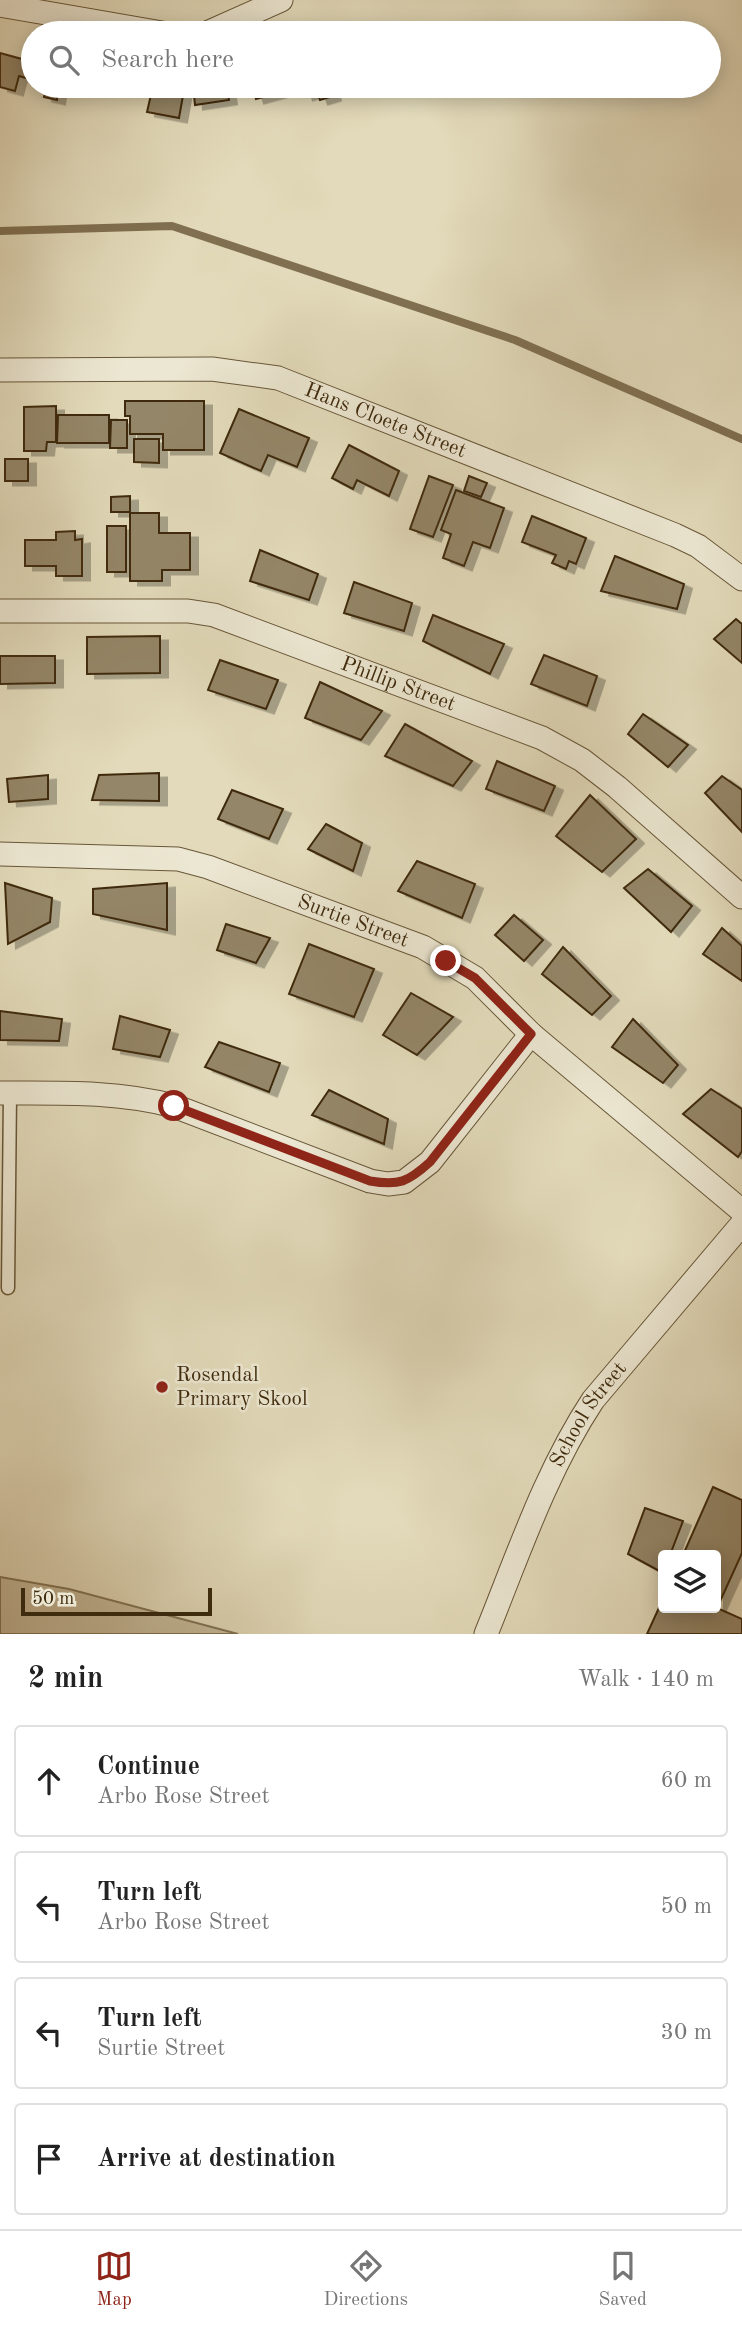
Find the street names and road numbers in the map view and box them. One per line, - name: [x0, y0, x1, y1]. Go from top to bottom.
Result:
- street label: Hans Cloete Street: [302, 379, 469, 462]
- street label: Phillip Street: [338, 653, 458, 715]
- street label: Surtie Street: [295, 891, 412, 951]
- street label: School Street: [546, 1358, 631, 1470]

